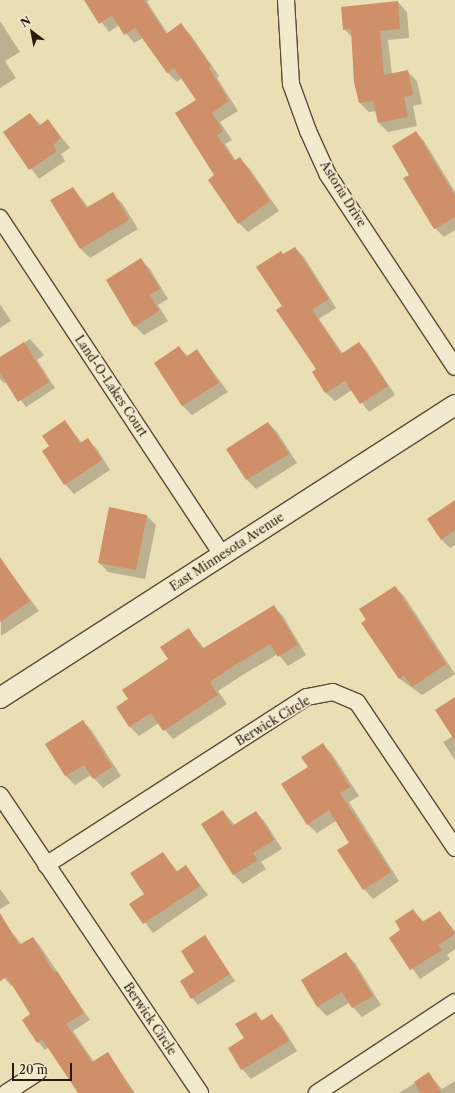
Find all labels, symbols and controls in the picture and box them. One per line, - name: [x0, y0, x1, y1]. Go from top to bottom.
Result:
- north arrow: [12, 12, 52, 52]
- text: N: [18, 13, 33, 30]
- street label: Astoria Drive: [317, 158, 369, 230]
- street label: Land-O-Lakes Court: [72, 333, 150, 439]
- street label: East Minnesota Avenue: [167, 510, 287, 594]
- street label: Berwick Circle: [233, 693, 313, 749]
- street label: Berwick Circle: [120, 980, 180, 1058]
- scale bar: [14, 1055, 74, 1081]
- text: 20 m: [19, 1062, 48, 1077]

